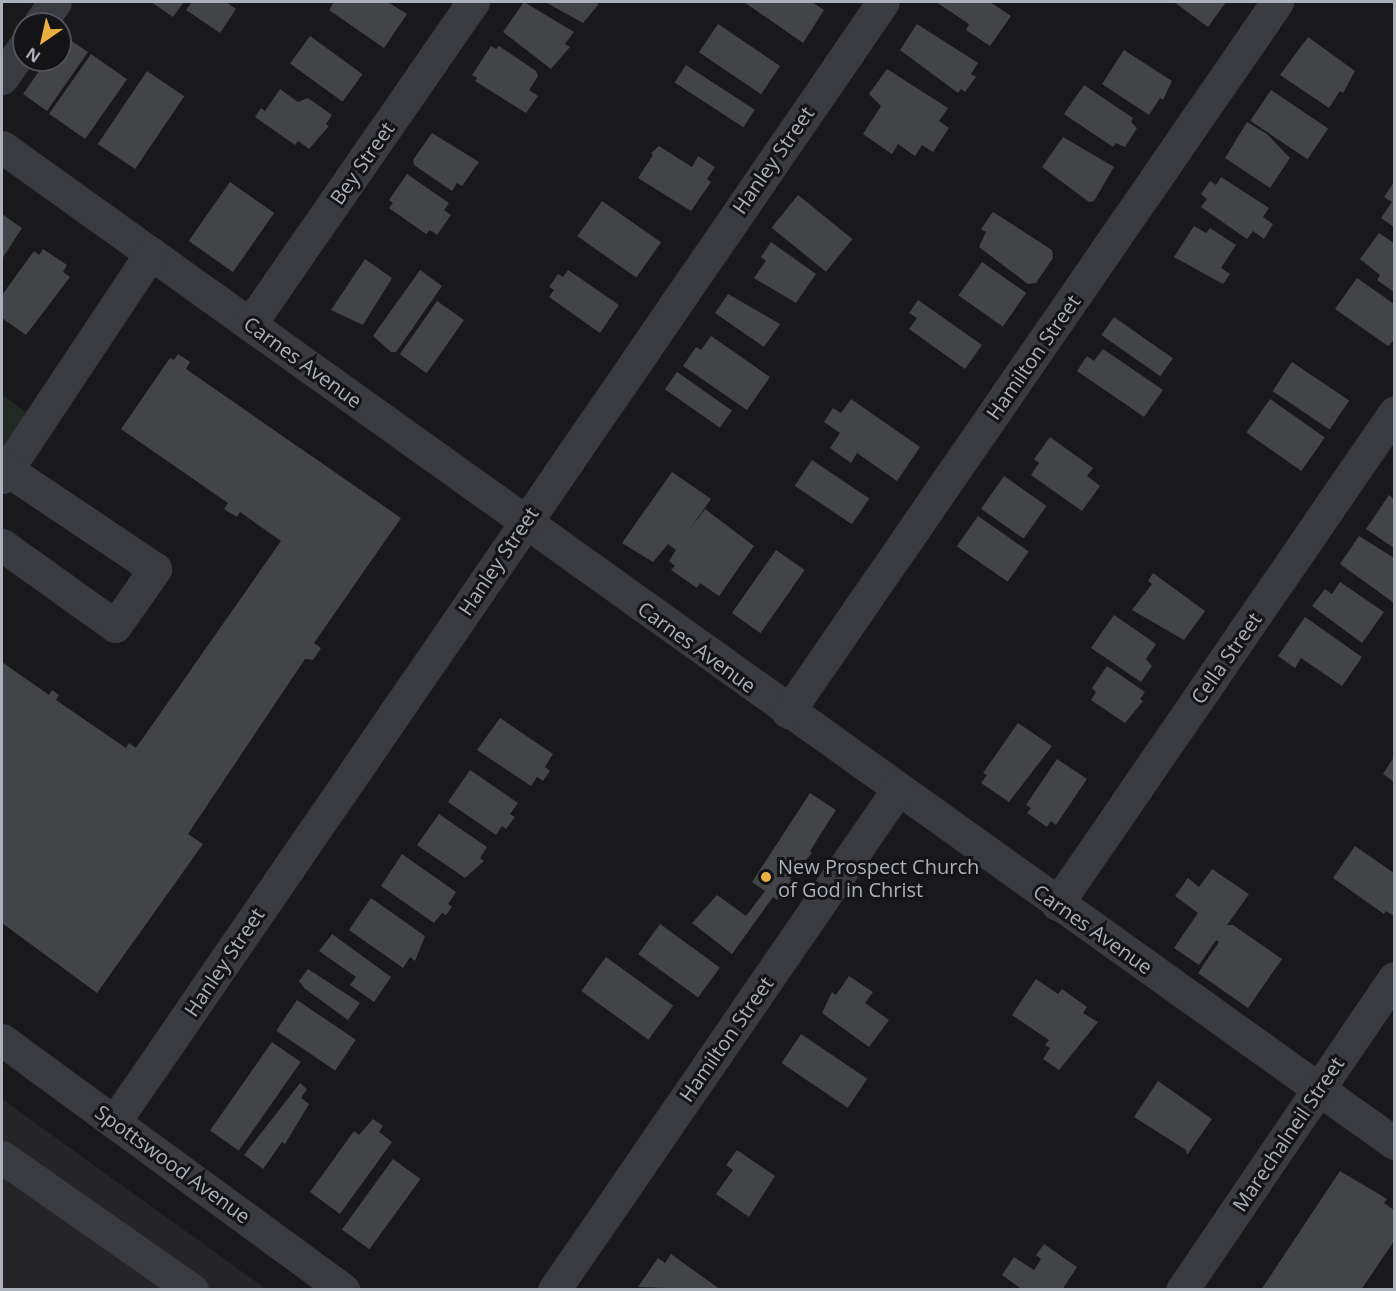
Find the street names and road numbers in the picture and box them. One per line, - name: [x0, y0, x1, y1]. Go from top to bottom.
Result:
- street label: Hanley Street: [727, 102, 819, 218]
- street label: Bey Street: [325, 117, 399, 209]
- street label: Hamilton Street: [981, 290, 1085, 424]
- street label: Carnes Avenue: [239, 311, 367, 413]
- street label: Hanley Street: [453, 502, 543, 620]
- street label: Carnes Avenue: [633, 596, 761, 698]
- street label: Cella Street: [1186, 608, 1266, 708]
- street label: Carnes Avenue: [1029, 879, 1157, 979]
- street label: Hanley Street: [179, 903, 269, 1021]
- street label: Hamilton Street: [674, 972, 778, 1106]
- street label: Marechalneil Street: [1227, 1052, 1349, 1216]
- street label: Spottswood Avenue: [91, 1100, 255, 1228]

